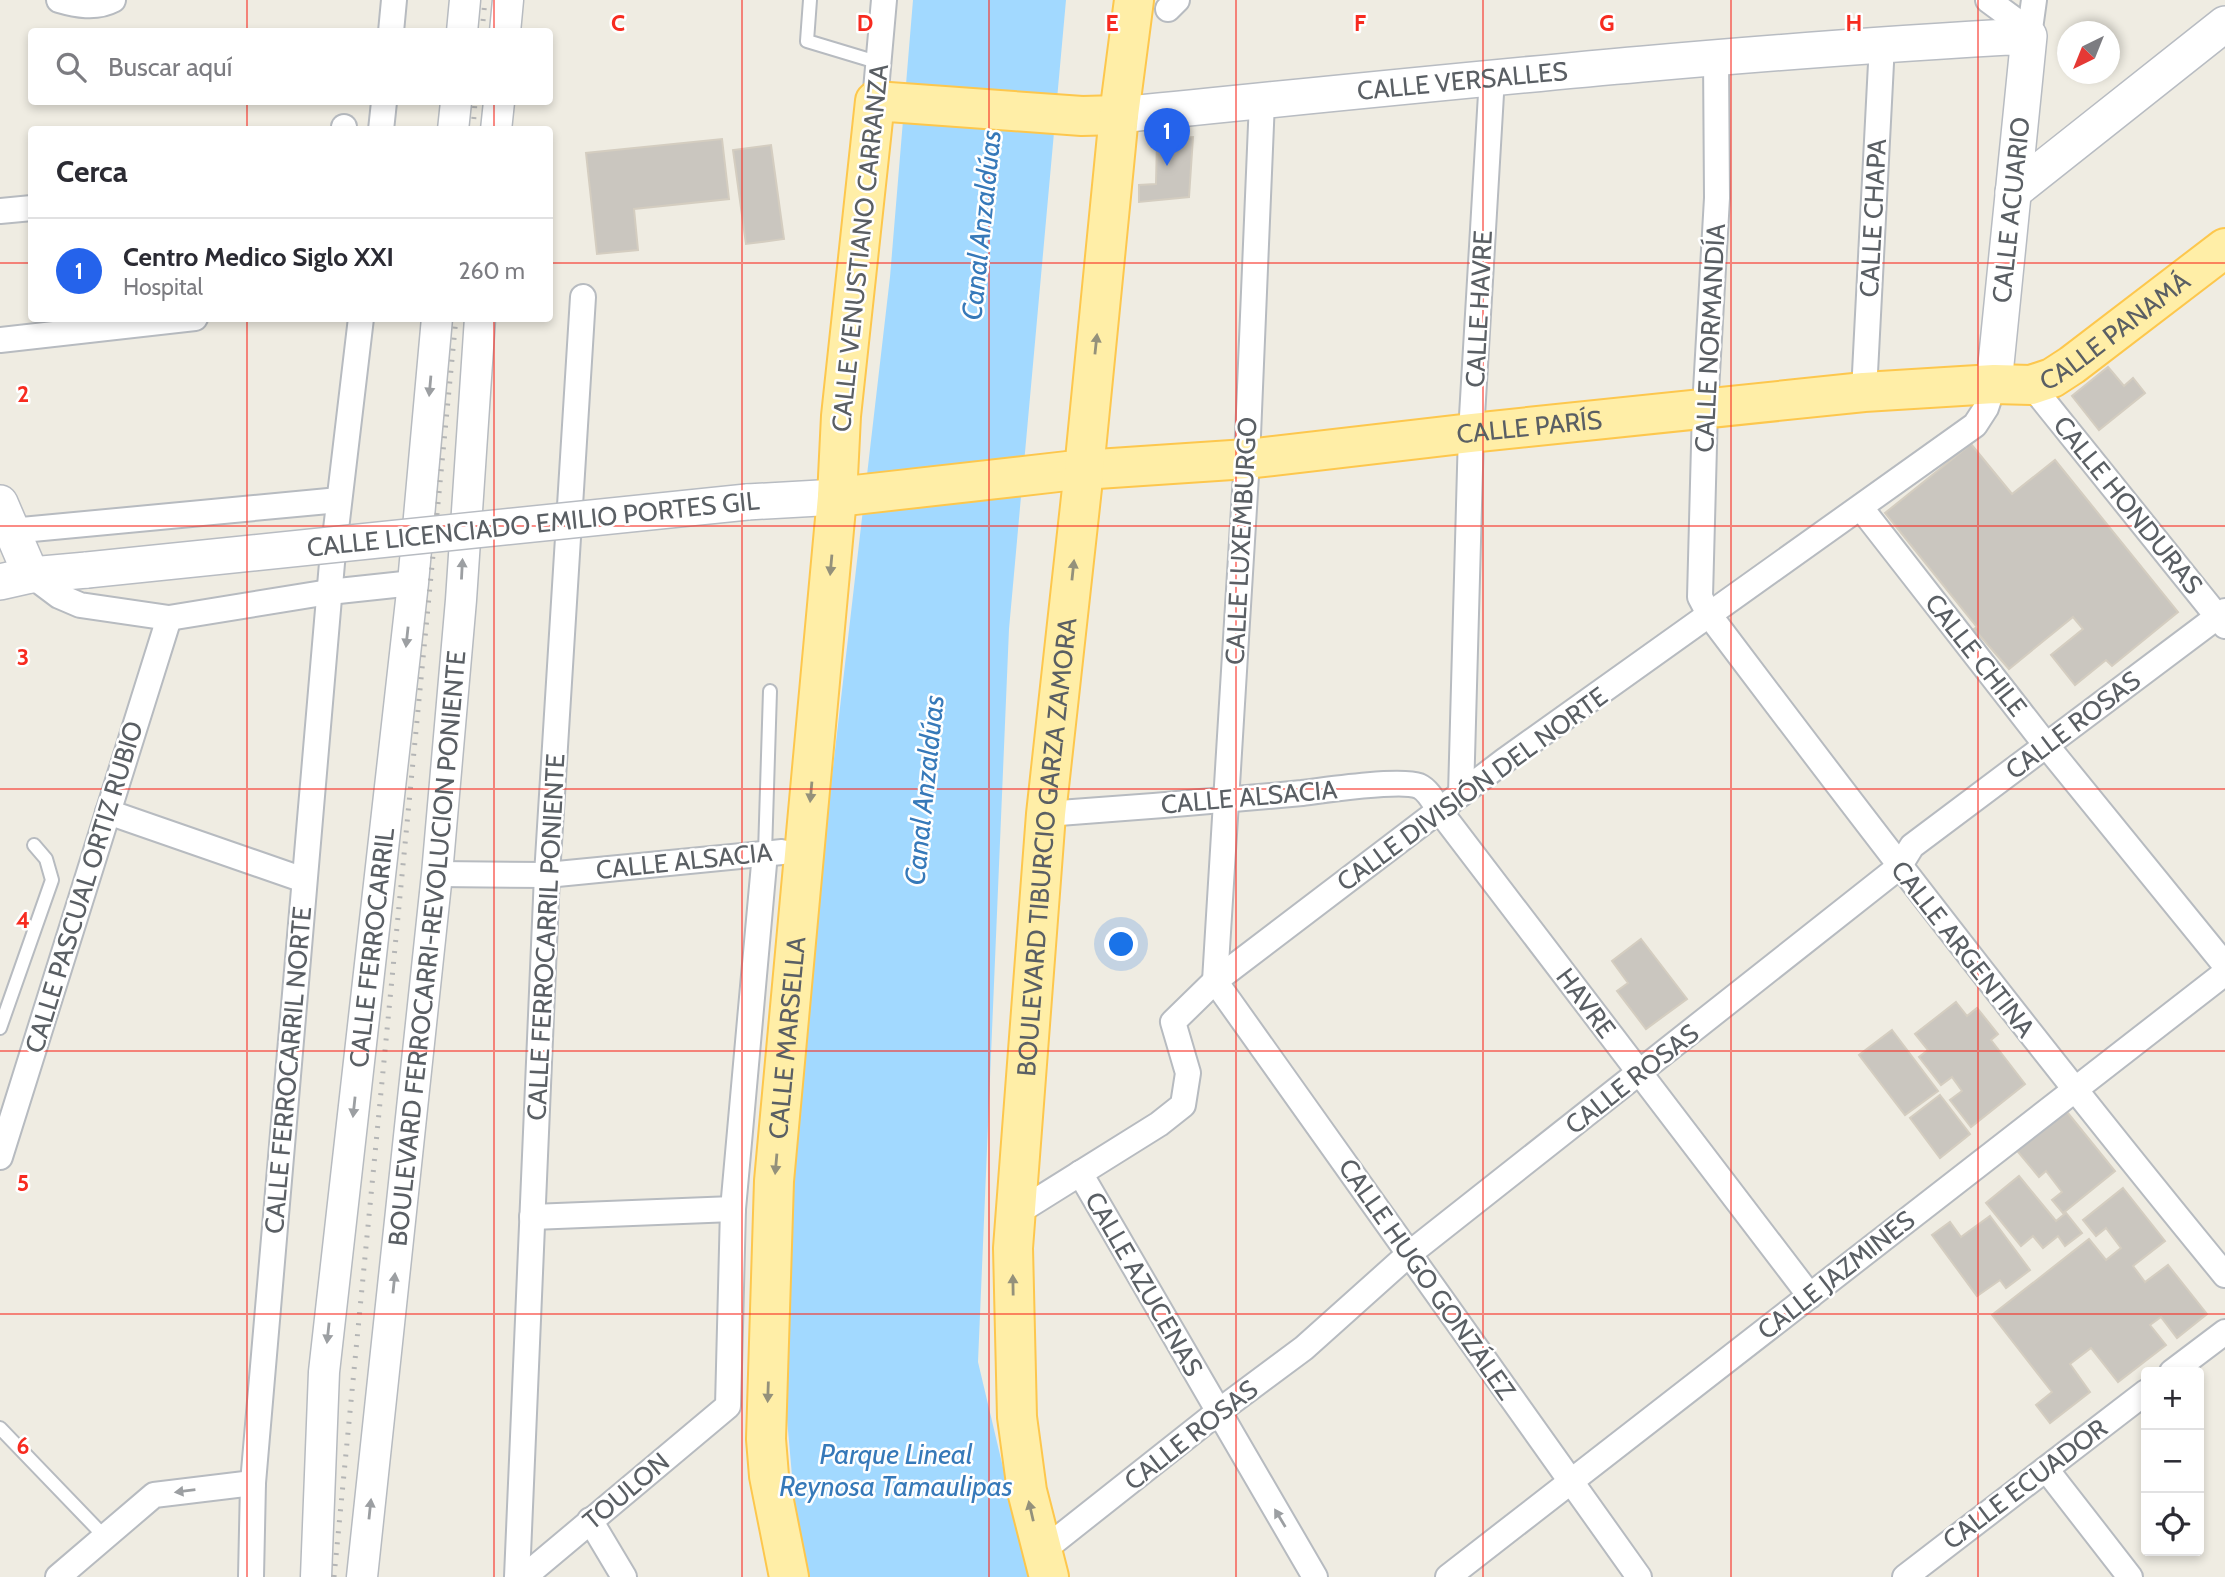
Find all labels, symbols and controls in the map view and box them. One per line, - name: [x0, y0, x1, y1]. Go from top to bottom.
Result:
- text: C: [611, 9, 625, 37]
- text: D: [857, 9, 873, 37]
- text: E: [1105, 9, 1119, 37]
- text: F: [1354, 9, 1366, 37]
- text: G: [1599, 9, 1615, 37]
- text: H: [1846, 9, 1862, 37]
- north arrow: [2057, 21, 2120, 84]
- search box: [28, 28, 553, 105]
- icon: search: [52, 48, 90, 86]
- text: Buscar aquí: [108, 51, 232, 83]
- street label: CALLE VERSALLES: [1356, 55, 1569, 107]
- street label: CALLE VENUSTIANO CARRANZA: [825, 63, 895, 433]
- pin: 1: [1144, 108, 1190, 166]
- street label: CALLE ACUARIO: [1985, 115, 2037, 305]
- water label: Canal Anzaldúas: [954, 128, 1008, 322]
- street label: CALLE CHAPA: [1853, 138, 1893, 298]
- text: Cerca: [56, 153, 128, 190]
- street label: CALLE NORMANDÍA: [1688, 223, 1732, 453]
- street label: CALLE HAVRE: [1459, 230, 1499, 388]
- text: Centro Medico Siglo XXI: [123, 241, 394, 273]
- text: 1: [75, 257, 83, 285]
- text: 260 m: [458, 257, 525, 285]
- street label: CALLE PANAMÁ: [2036, 265, 2196, 397]
- text: Hospital: [123, 273, 203, 301]
- one-way arrow: [1091, 333, 1102, 355]
- one-way arrow: [425, 376, 436, 398]
- text: 2: [17, 380, 29, 408]
- street label: CALLE PARÍS: [1455, 403, 1603, 451]
- street label: CALLE HONDURAS: [2046, 410, 2210, 600]
- street label: CALLE LUXEMBURGO: [1219, 416, 1263, 666]
- street label: CALLE LICENCIADO EMILIO PORTES GIL: [305, 484, 761, 564]
- one-way arrow: [825, 554, 836, 576]
- one-way arrow: [457, 558, 468, 580]
- one-way arrow: [1068, 559, 1079, 581]
- street label: CALLE CHILE: [1918, 587, 2034, 723]
- street label: BOULEVARD TIBURCIO GARZA ZAMORA: [1010, 616, 1084, 1077]
- one-way arrow: [401, 627, 412, 649]
- text: 3: [17, 643, 29, 671]
- street label: BOULEVARD FERROCARRI-REVOLUCION PONIENTE: [381, 649, 472, 1248]
- street label: CALLE ROSAS: [1999, 664, 2147, 786]
- street label: CALLE DIVISIÓN DEL NORTE: [1331, 680, 1613, 898]
- water label: Canal Anzaldúas: [897, 693, 951, 887]
- street label: CALLE PASCUAL ORTIZ RUBIO: [18, 717, 150, 1057]
- street label: CALLE FERROCARRIL PONIENTE: [520, 753, 572, 1121]
- street label: CALLE ALSACIA: [1159, 773, 1339, 821]
- one-way arrow: [805, 781, 816, 803]
- street label: CALLE FERROCARRIL: [342, 826, 401, 1069]
- street label: CALLE ALSACIA: [594, 836, 774, 886]
- street label: CALLE ARGENTINA: [1884, 854, 2042, 1044]
- street label: CALLE FERROCARRIL NORTE: [258, 905, 318, 1235]
- text: 4: [16, 906, 30, 934]
- your location: [1104, 927, 1138, 961]
- street label: CALLE MARSELLA: [762, 935, 812, 1140]
- street label: HAVRE: [1549, 962, 1623, 1044]
- street label: CALLE ROSAS: [1559, 1017, 1705, 1141]
- one-way arrow: [348, 1096, 359, 1118]
- street label: CALLE HUGO GONZÁLEZ: [1332, 1152, 1523, 1406]
- one-way arrow: [770, 1154, 781, 1176]
- text: 5: [17, 1169, 29, 1197]
- street label: CALLE AZUCENAS: [1078, 1186, 1210, 1382]
- street label: CALLE JAZMINES: [1751, 1204, 1921, 1346]
- one-way arrow: [388, 1272, 399, 1294]
- one-way arrow: [1007, 1273, 1019, 1295]
- one-way arrow: [323, 1322, 334, 1344]
- map controls: [2141, 1367, 2204, 1556]
- button: +: [2141, 1367, 2204, 1430]
- street label: CALLE ROSAS: [1118, 1373, 1264, 1497]
- one-way arrow: [762, 1381, 773, 1403]
- street label: CALLE ECUADOR: [1937, 1412, 2114, 1556]
- button: −: [2141, 1430, 2204, 1493]
- text: 6: [17, 1432, 29, 1460]
- water label: Parque Lineal Reynosa Tamaulipas: [779, 1437, 1013, 1503]
- street label: TOULON: [576, 1446, 676, 1536]
- one-way arrow: [174, 1486, 196, 1497]
- button: locate: [2141, 1493, 2204, 1556]
- one-way arrow: [364, 1498, 375, 1520]
- one-way arrow: [1026, 1500, 1037, 1522]
- one-way arrow: [1274, 1509, 1286, 1528]

